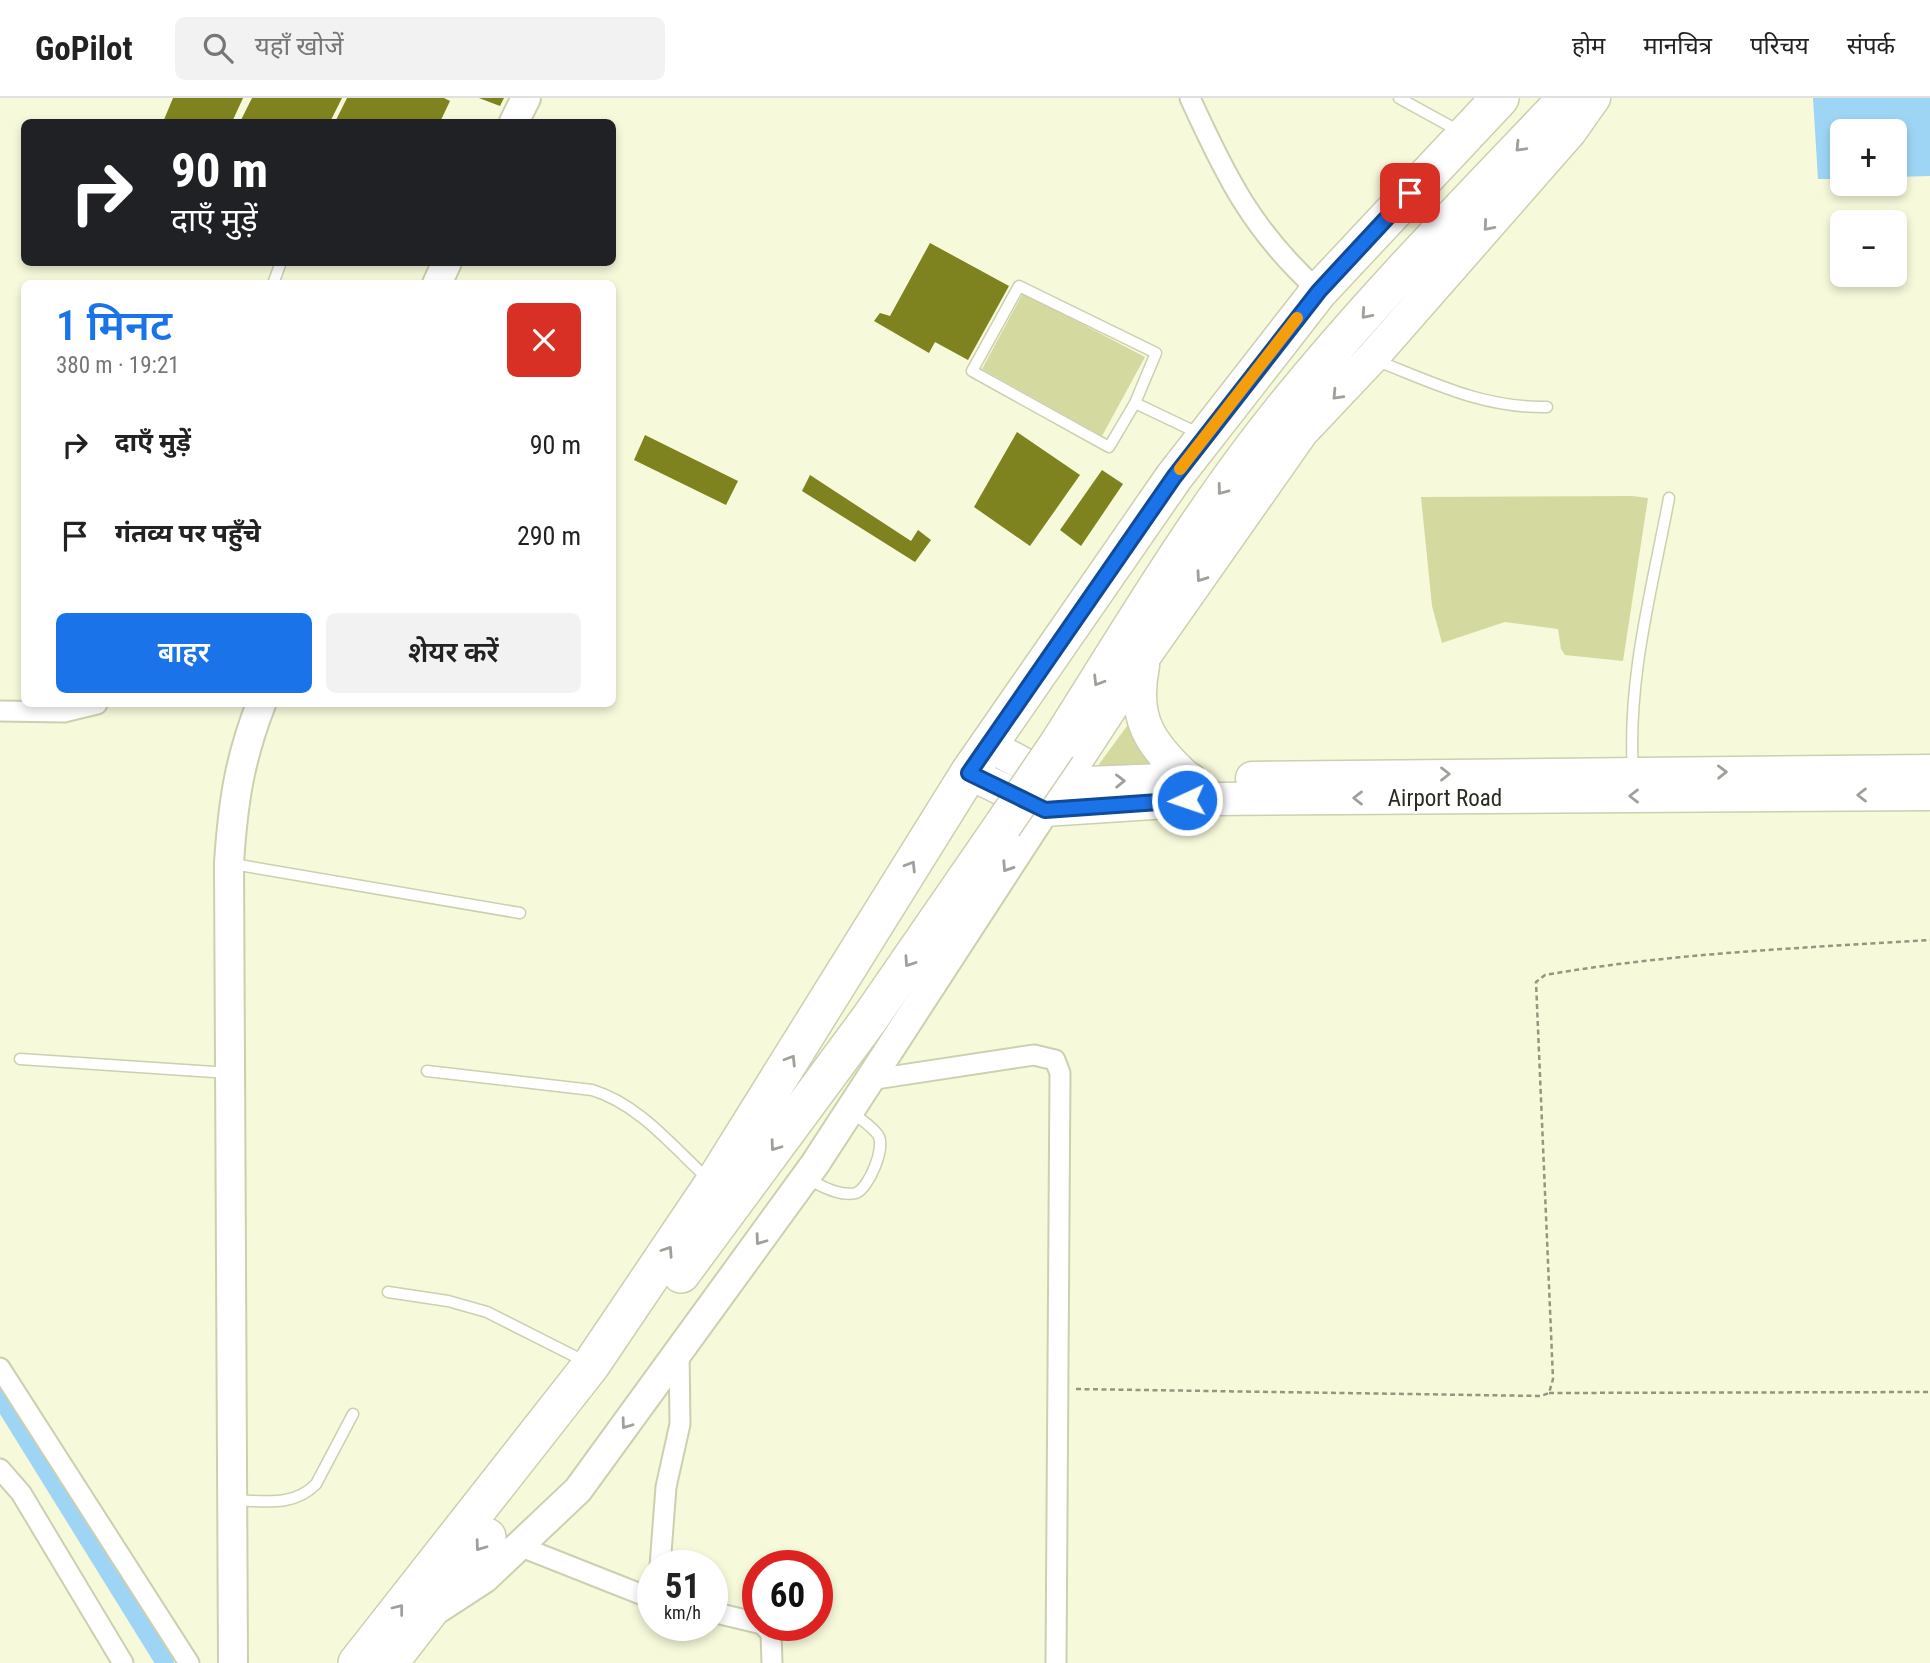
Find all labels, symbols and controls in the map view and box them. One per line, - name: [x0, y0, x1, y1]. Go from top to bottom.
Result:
- search box: [175, 17, 665, 80]
- text: GoPilot: [35, 29, 133, 68]
- icon: search: [199, 29, 237, 67]
- text: यहाँ खोजें: [255, 31, 344, 61]
- text: होम: [1572, 32, 1605, 60]
- text: मानचित्र: [1643, 32, 1712, 60]
- text: परिचय: [1750, 32, 1809, 60]
- text: संपर्क: [1847, 32, 1895, 60]
- map controls: [1830, 119, 1907, 287]
- button: +: [1830, 119, 1907, 196]
- one-way arrow: [1516, 139, 1529, 152]
- text: 90 m: [171, 142, 268, 199]
- icon: right: [56, 147, 147, 238]
- pin: [1380, 163, 1440, 223]
- icon: arrive: [1391, 174, 1429, 212]
- text: दाएँ मुड़ें: [171, 201, 258, 239]
- button: −: [1830, 210, 1907, 287]
- one-way arrow: [1484, 217, 1496, 230]
- text: 1 मिनट: [56, 301, 172, 350]
- button: close: [507, 303, 581, 377]
- one-way arrow: [1361, 306, 1374, 319]
- text: 380 m · 19:21: [56, 352, 180, 379]
- one-way arrow: [1332, 387, 1345, 400]
- icon: right: [56, 426, 94, 464]
- text: दाएँ मुड़ें: [115, 427, 191, 457]
- text: 90 m: [530, 430, 581, 460]
- one-way arrow: [1217, 482, 1230, 495]
- icon: arrive: [56, 517, 94, 555]
- text: गंतव्य पर पहुँचे: [115, 518, 261, 548]
- text: 290 m: [517, 521, 581, 551]
- one-way arrow: [1197, 569, 1209, 582]
- button: बाहर: [56, 613, 312, 693]
- button: शेयर करें: [326, 613, 581, 693]
- one-way arrow: [1094, 673, 1106, 686]
- position arrow: [1150, 763, 1224, 837]
- one-way arrow: [1717, 764, 1728, 780]
- one-way arrow: [1441, 766, 1451, 782]
- one-way arrow: [1115, 773, 1126, 789]
- street label: Airport Road: [1388, 785, 1502, 812]
- one-way arrow: [1856, 787, 1867, 802]
- one-way arrow: [1629, 788, 1639, 804]
- one-way arrow: [1352, 790, 1363, 806]
- one-way arrow: [1003, 859, 1016, 872]
- one-way arrow: [902, 861, 915, 874]
- one-way arrow: [904, 954, 917, 967]
- one-way arrow: [782, 1054, 795, 1067]
- one-way arrow: [771, 1138, 784, 1151]
- one-way arrow: [755, 1232, 768, 1245]
- one-way arrow: [660, 1246, 672, 1259]
- one-way arrow: [622, 1416, 634, 1429]
- one-way arrow: [476, 1538, 488, 1551]
- speed limit sign: 60: [742, 1550, 833, 1641]
- text: 51: [665, 1566, 700, 1607]
- text: km/h: [664, 1602, 701, 1623]
- one-way arrow: [391, 1605, 404, 1617]

